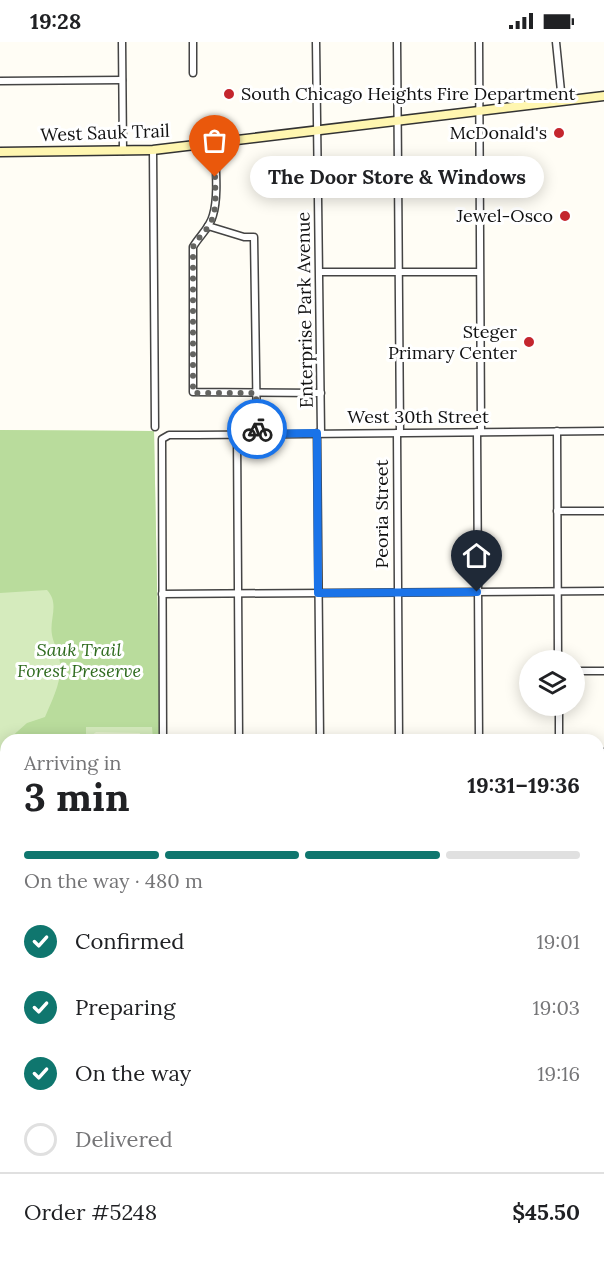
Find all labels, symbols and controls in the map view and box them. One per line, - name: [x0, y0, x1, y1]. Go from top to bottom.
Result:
- text: 19:28: [30, 7, 81, 35]
- place label: South Chicago Heights Fire Department: [241, 82, 576, 105]
- marker: South Chicago Heights Fire Department: [222, 87, 236, 101]
- pin: [189, 115, 240, 177]
- street label: West Sauk Trail: [40, 119, 170, 146]
- place label: McDonald's: [449, 121, 547, 144]
- icon: bag: [198, 124, 231, 157]
- marker: McDonald's: [552, 126, 566, 140]
- callout: The Door Store & Windows: [251, 156, 545, 198]
- text: The Door Store & Windows: [268, 164, 526, 189]
- place label: Jewel-Osco: [456, 204, 553, 227]
- marker: Jewel-Osco: [558, 209, 572, 223]
- street label: Enterprise Park Avenue: [291, 211, 318, 408]
- place label: Steger Primary Center: [388, 320, 517, 364]
- marker: Steger Primary Center: [522, 335, 536, 349]
- courier: [227, 399, 287, 459]
- street label: West 30th Street: [347, 405, 489, 428]
- icon: bike: [241, 413, 274, 446]
- street label: Peoria Street: [370, 460, 393, 568]
- pin: [451, 530, 502, 592]
- icon: home: [460, 539, 493, 572]
- park label: Sauk Trail Forest Preserve: [17, 638, 141, 682]
- map controls: [519, 650, 585, 716]
- button: layers: [519, 650, 585, 716]
- text: Arriving in: [24, 750, 121, 775]
- text: 19:31–19:36: [467, 771, 580, 799]
- text: 3 min: [24, 772, 130, 822]
- text: On the way · 480 m: [24, 868, 203, 893]
- icon: check: [24, 925, 57, 958]
- text: Confirmed: [75, 927, 184, 955]
- text: 19:01: [536, 929, 580, 954]
- icon: check: [24, 991, 57, 1024]
- text: Preparing: [75, 993, 175, 1021]
- text: 19:03: [533, 995, 580, 1020]
- icon: check: [24, 1057, 57, 1090]
- text: On the way: [75, 1059, 191, 1087]
- text: 19:16: [537, 1061, 580, 1086]
- text: Delivered: [75, 1125, 173, 1153]
- text: Order #5248: [24, 1198, 157, 1226]
- text: $45.50: [512, 1198, 580, 1226]

